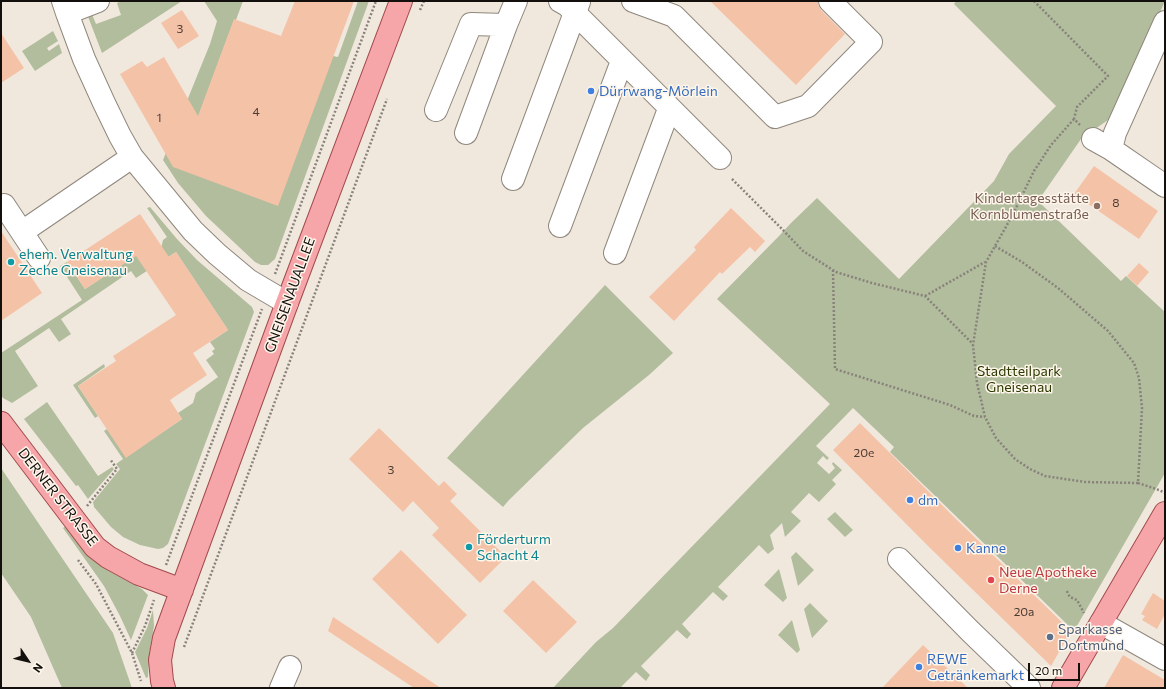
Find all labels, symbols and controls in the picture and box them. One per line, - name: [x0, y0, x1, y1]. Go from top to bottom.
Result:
- house number: 3: [177, 22, 183, 36]
- place label: Dürrwang-Mörlein: [599, 83, 718, 99]
- marker: Dürrwang-Mörlein: [586, 86, 596, 96]
- house number: 4: [252, 105, 260, 119]
- house number: 1: [156, 111, 162, 125]
- place label: Kindertagesstätte Kornblumenstraße: [970, 190, 1089, 222]
- house number: 8: [1112, 196, 1120, 210]
- marker: Kindertagesstätte Kornblumenstraße: [1092, 201, 1102, 211]
- street label: GNEISENAUALLEE: [261, 235, 319, 355]
- place label: ehem. Verwaltung Zeche Gneisenau: [19, 246, 133, 278]
- marker: ehem. Verwaltung Zeche Gneisenau: [6, 257, 16, 267]
- park label: Stadtteilpark Gneisenau: [977, 363, 1061, 396]
- street label: DERNER STRASSE: [15, 445, 101, 549]
- house number: 20e: [854, 446, 874, 460]
- house number: 3: [388, 463, 394, 477]
- place label: dm: [918, 492, 938, 508]
- marker: dm: [905, 495, 915, 505]
- place label: Förderturm Schacht 4: [477, 531, 551, 564]
- place label: Kanne: [966, 540, 1006, 556]
- marker: Förderturm Schacht 4: [464, 542, 474, 552]
- marker: Kanne: [953, 543, 963, 553]
- place label: Neue Apotheke Derne: [999, 564, 1097, 596]
- marker: Neue Apotheke Derne: [986, 575, 996, 585]
- house number: 20a: [1014, 605, 1034, 619]
- place label: Sparkasse Dortmund: [1058, 621, 1124, 654]
- marker: Sparkasse Dortmund: [1045, 632, 1055, 642]
- north arrow: [8, 641, 48, 681]
- place label: REWE Getränkemarkt: [927, 651, 1024, 684]
- scale bar: [1030, 655, 1082, 681]
- text: N: [31, 661, 46, 675]
- marker: REWE Getränkemarkt: [914, 662, 924, 672]
- text: 20 m: [1035, 663, 1062, 677]

